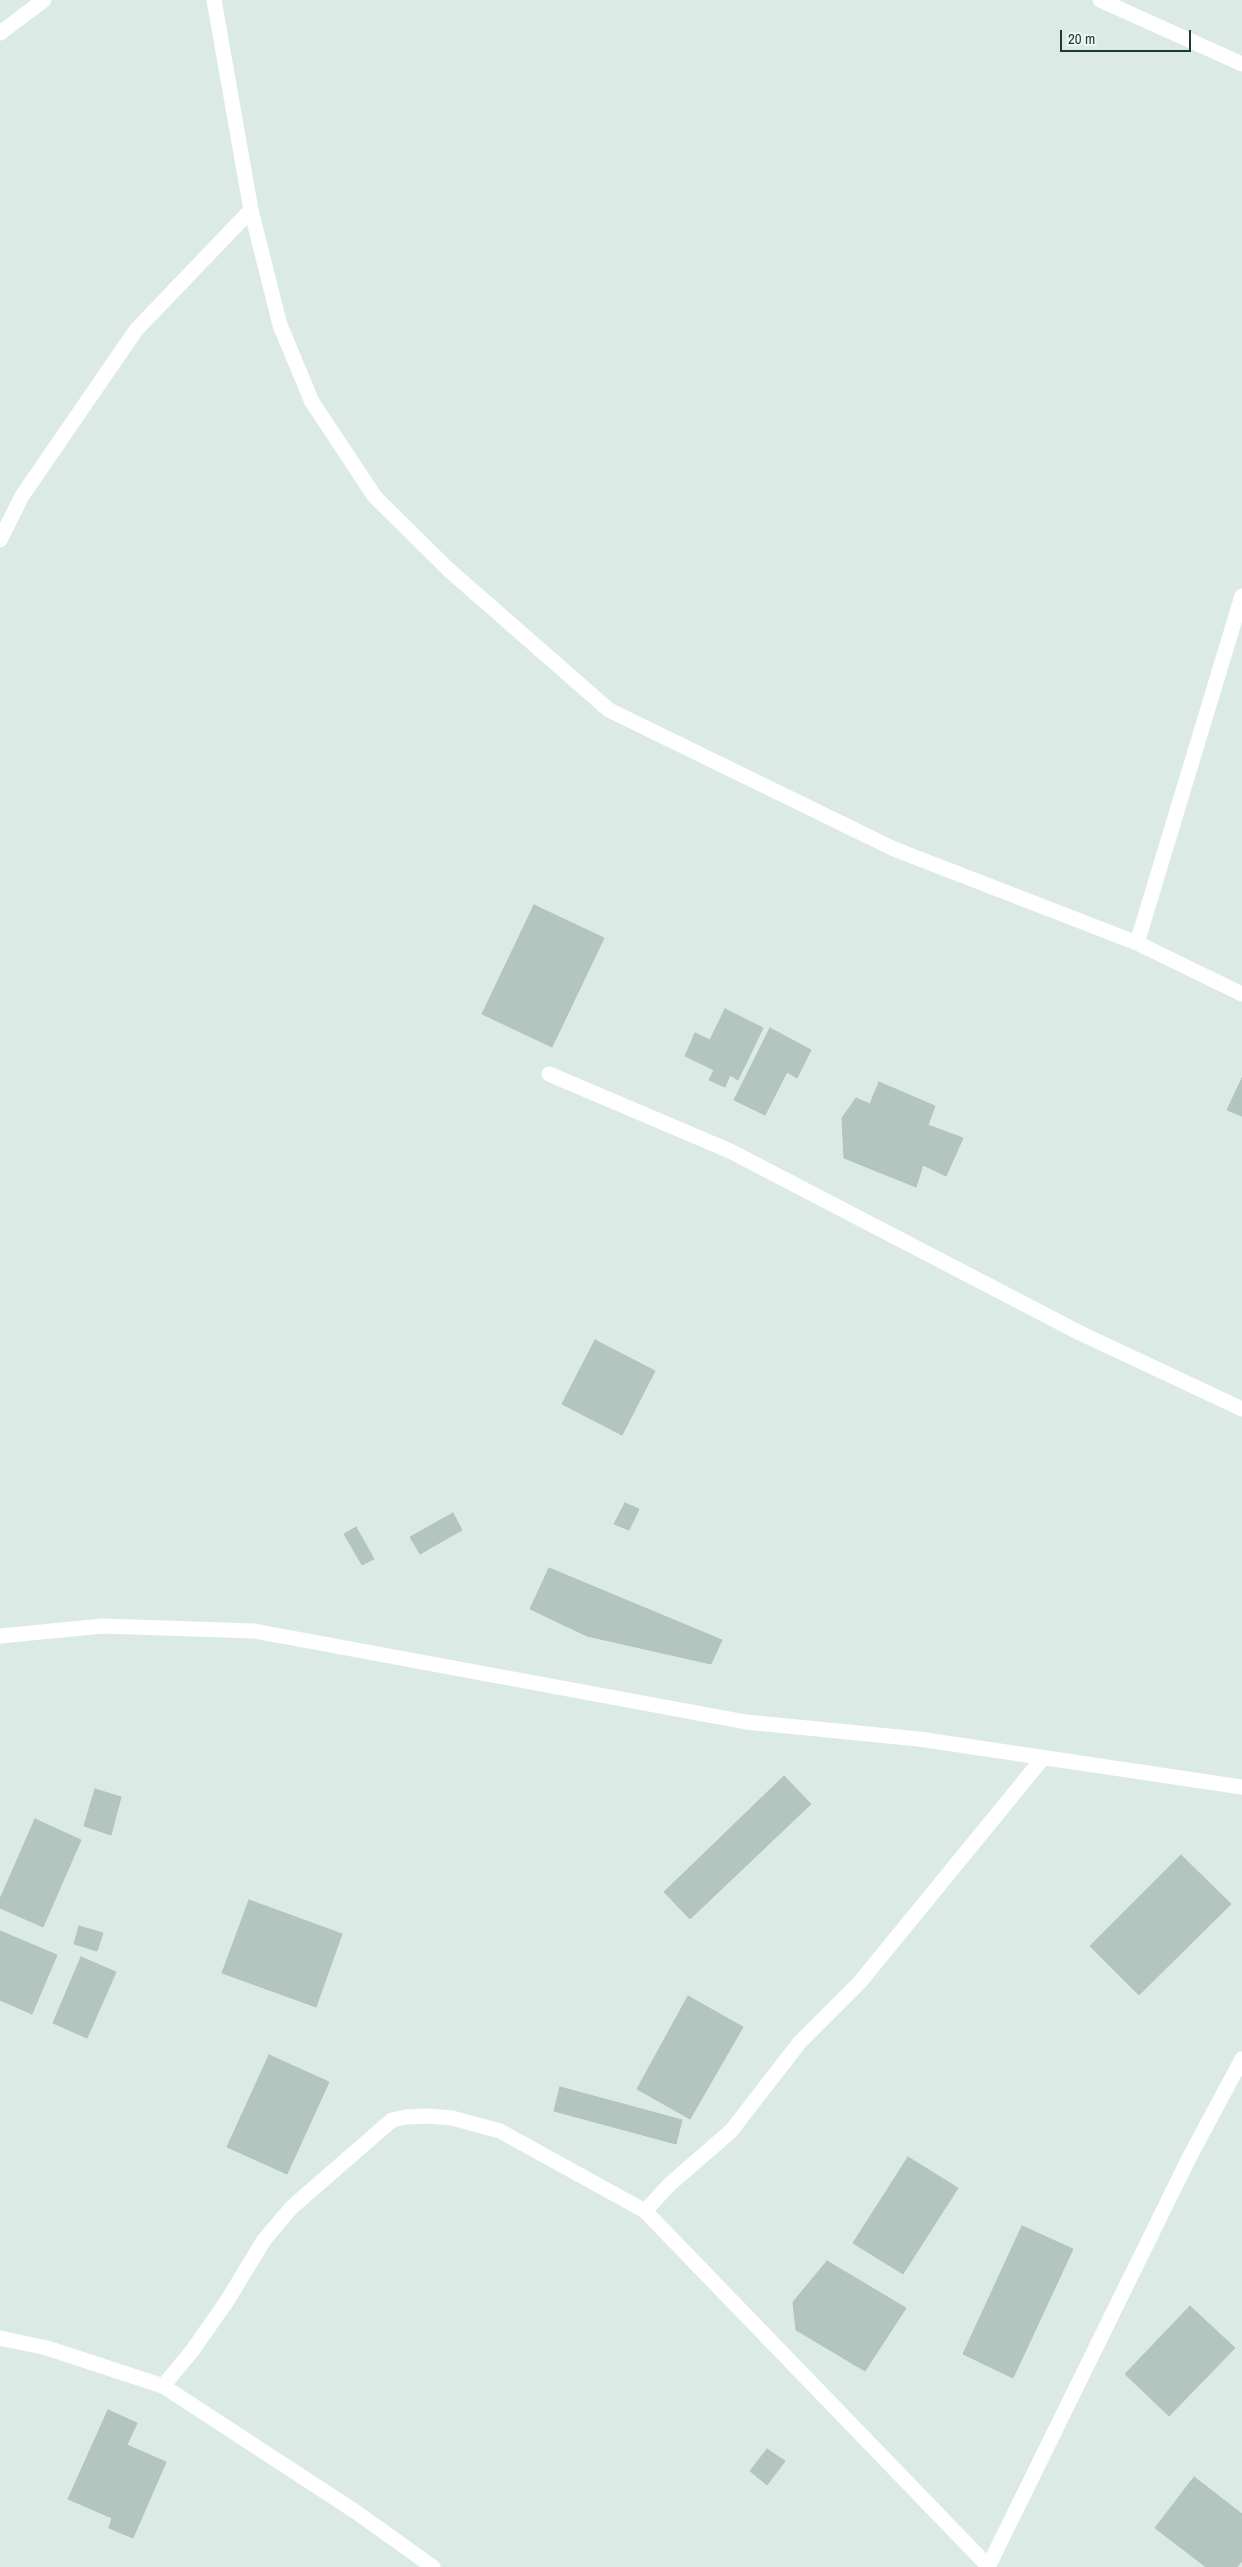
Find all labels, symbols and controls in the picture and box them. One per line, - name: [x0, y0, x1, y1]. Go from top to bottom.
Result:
- scale bar: [1062, 20, 1193, 52]
- text: 20 m: [1068, 28, 1095, 49]

